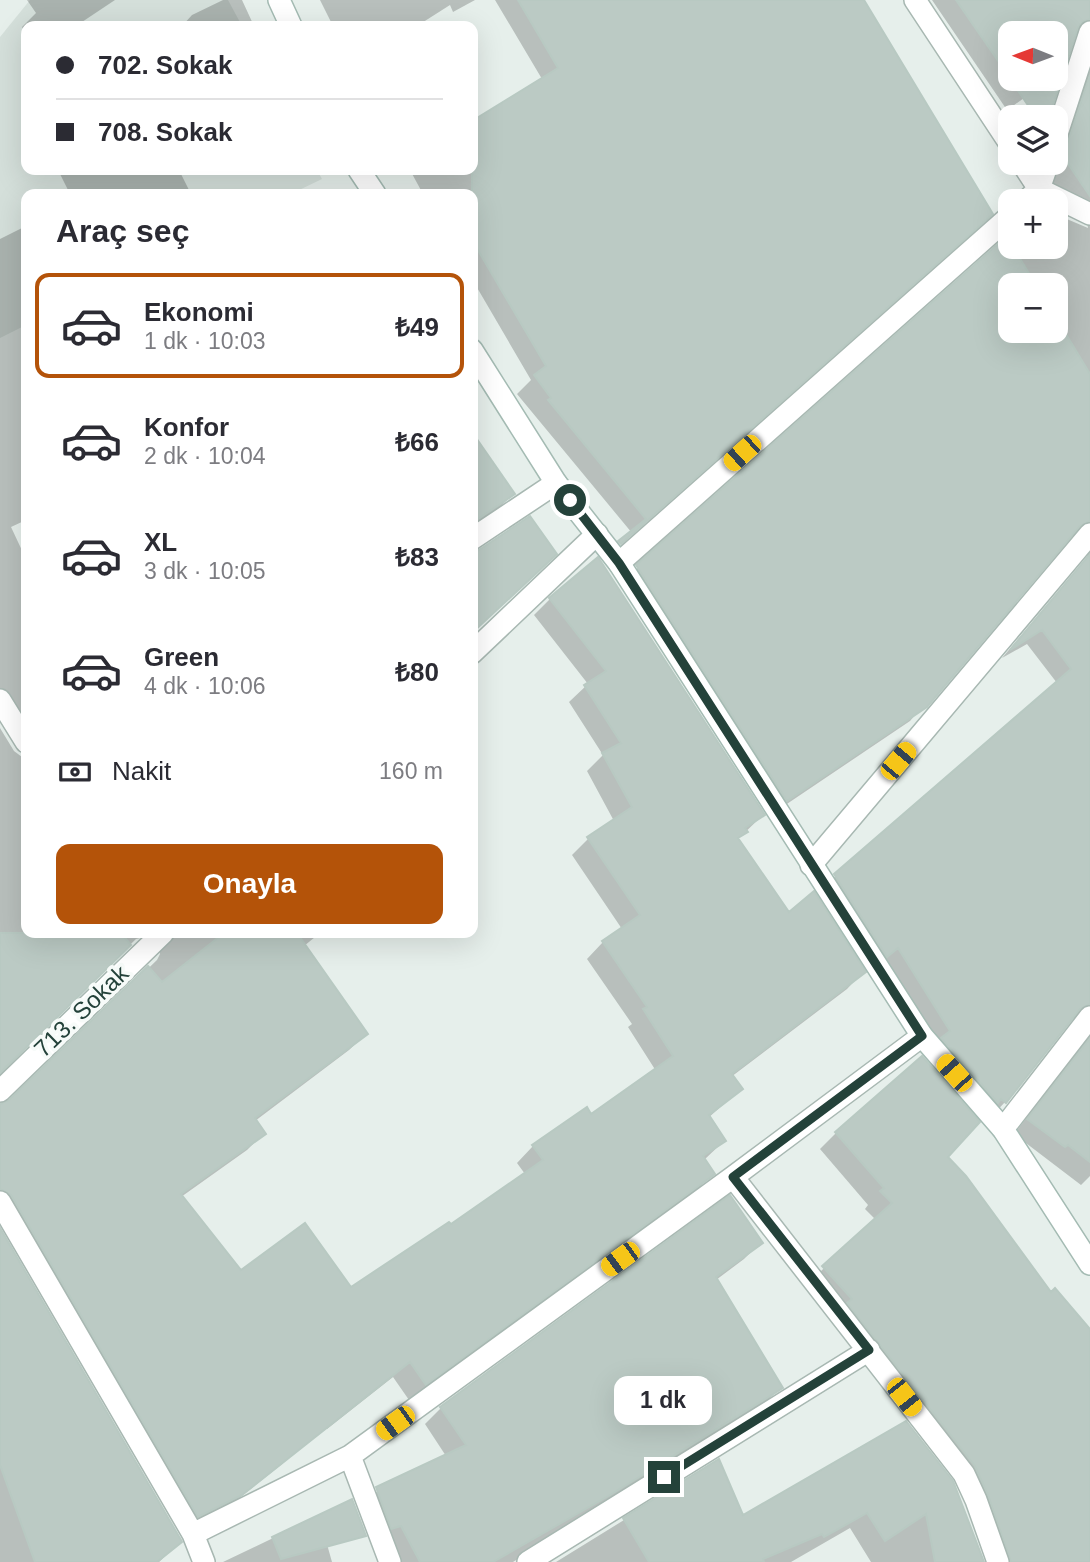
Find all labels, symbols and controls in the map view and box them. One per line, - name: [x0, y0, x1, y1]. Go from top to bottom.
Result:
- north arrow: [998, 21, 1068, 91]
- map controls: [998, 21, 1068, 343]
- text: 702. Sokak: [98, 50, 232, 80]
- button: layers: [998, 105, 1068, 175]
- text: 708. Sokak: [98, 117, 232, 147]
- button: +: [998, 189, 1068, 259]
- text: Araç seç: [56, 213, 189, 249]
- button: −: [998, 273, 1068, 343]
- icon: car: [60, 294, 123, 357]
- text: Ekonomi: [144, 297, 254, 327]
- text: ₺49: [395, 312, 439, 342]
- text: 1 dk · 10:03: [144, 328, 265, 354]
- icon: car: [60, 409, 123, 472]
- text: Konfor: [144, 412, 229, 442]
- text: ₺66: [395, 427, 439, 457]
- car: [720, 431, 765, 475]
- text: 2 dk · 10:04: [144, 443, 265, 469]
- route start: [554, 484, 586, 516]
- icon: car: [60, 524, 123, 587]
- text: XL: [144, 527, 177, 557]
- text: ₺83: [395, 542, 439, 572]
- text: 3 dk · 10:05: [144, 558, 265, 584]
- icon: car: [60, 639, 123, 702]
- text: Green: [144, 642, 219, 672]
- text: ₺80: [395, 657, 439, 687]
- text: 4 dk · 10:06: [144, 673, 265, 699]
- car: [877, 738, 920, 784]
- icon: cash: [56, 753, 94, 791]
- text: Nakit: [112, 756, 171, 786]
- text: 160 m: [379, 758, 443, 784]
- button: Onayla: [56, 844, 443, 924]
- street label: 713. Sokak: [28, 959, 134, 1062]
- car: [933, 1050, 976, 1096]
- car: [597, 1238, 644, 1280]
- car: [883, 1374, 926, 1420]
- callout: 1 dk: [615, 1376, 713, 1424]
- text: 1 dk: [640, 1387, 686, 1413]
- car: [372, 1402, 419, 1444]
- route end: [648, 1461, 680, 1493]

